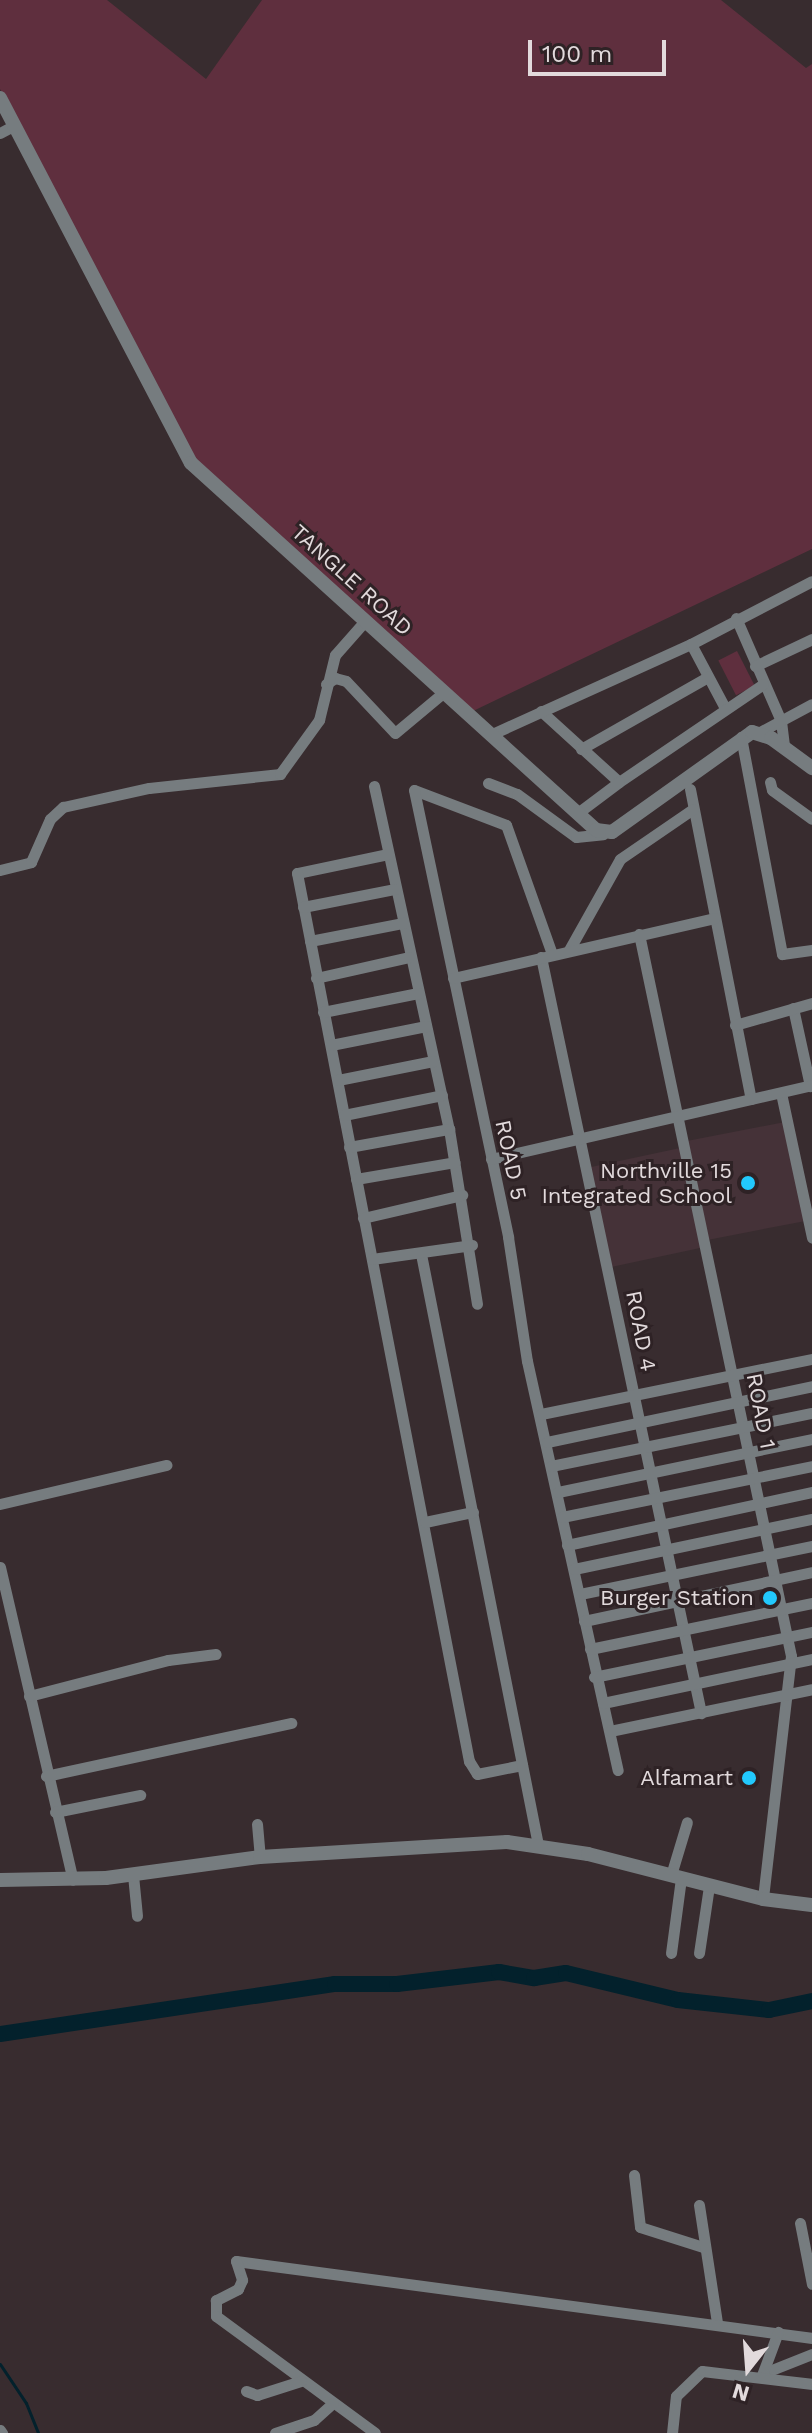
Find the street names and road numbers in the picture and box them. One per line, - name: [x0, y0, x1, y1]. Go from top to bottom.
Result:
- street label: TANGLE ROAD: [286, 519, 418, 641]
- street label: ROAD 5: [490, 1118, 532, 1202]
- street label: ROAD 4: [620, 1288, 662, 1374]
- street label: ROAD 1: [741, 1371, 781, 1451]

